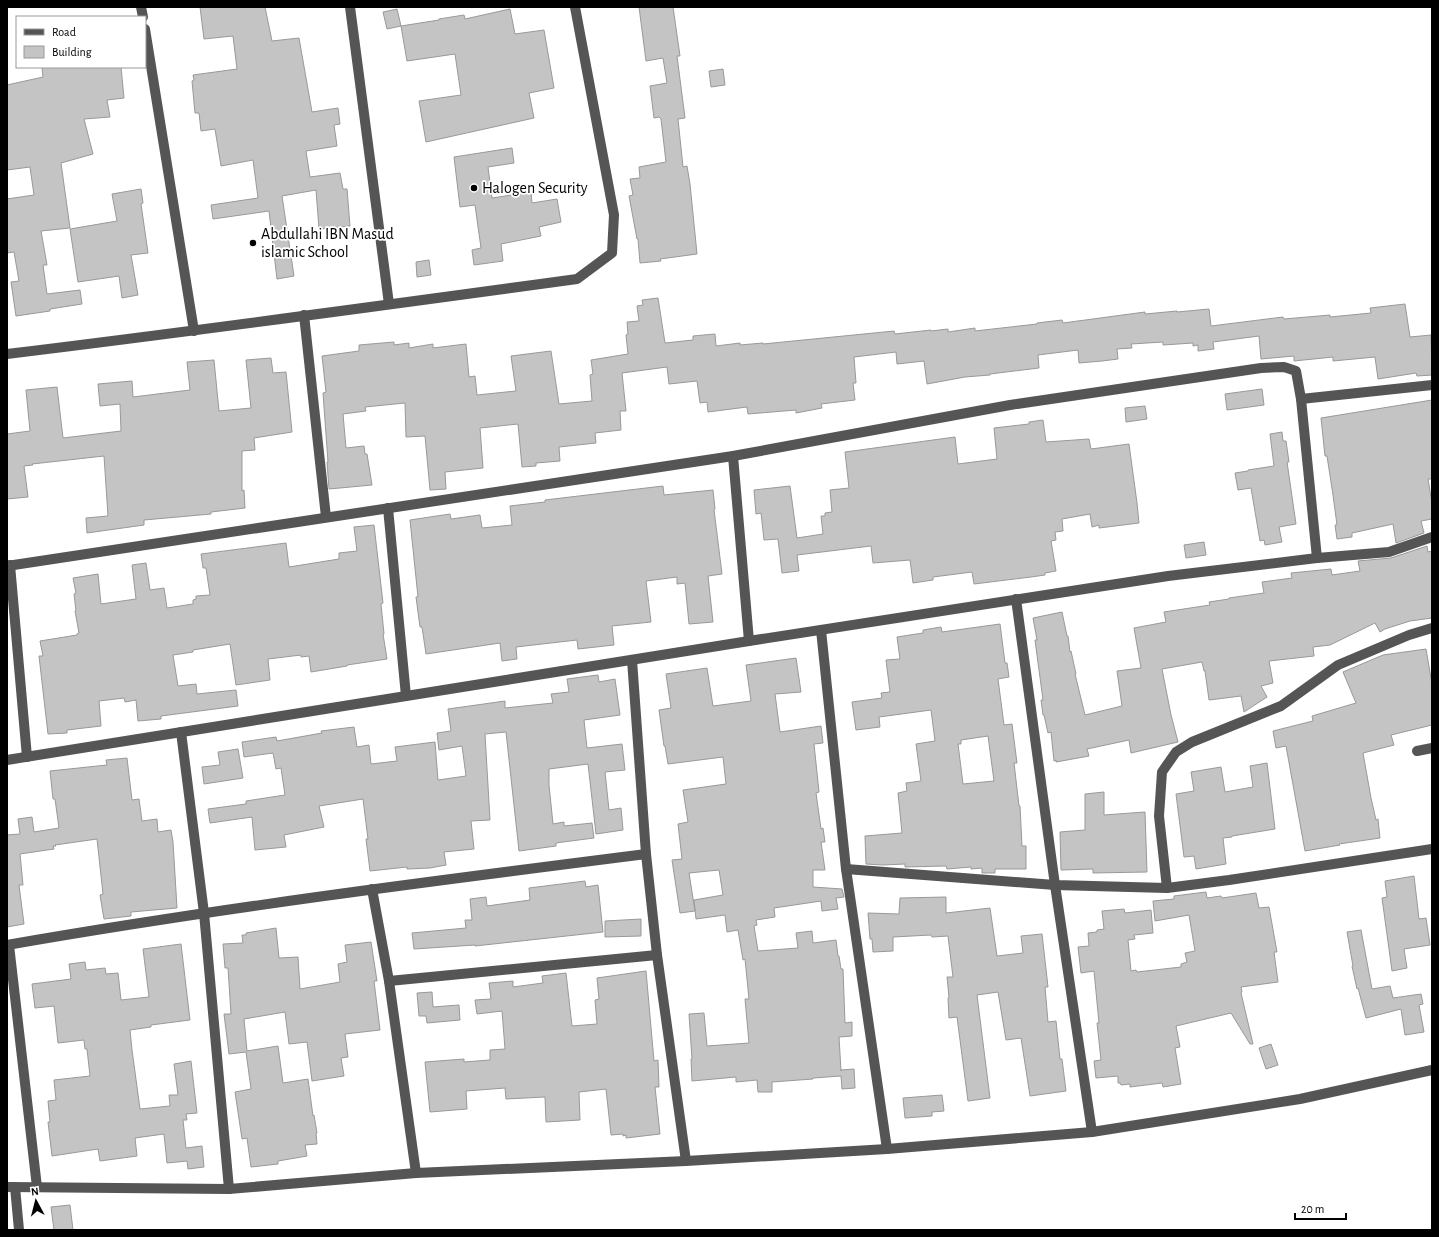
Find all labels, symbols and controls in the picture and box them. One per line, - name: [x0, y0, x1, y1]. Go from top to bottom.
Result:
- legend: [16, 16, 146, 68]
- text: Road: [52, 26, 76, 38]
- text: Building: [52, 46, 92, 58]
- place label: Halogen Security: [482, 180, 588, 197]
- marker: Halogen Security: [469, 183, 479, 193]
- place label: Abdullahi IBN Masud islamic School: [261, 226, 394, 260]
- marker: Abdullahi IBN Masud islamic School: [248, 238, 258, 248]
- north arrow: [16, 1181, 56, 1221]
- text: N: [30, 1186, 39, 1197]
- scale bar: [1295, 1195, 1346, 1221]
- text: 20 m: [1301, 1203, 1324, 1215]

